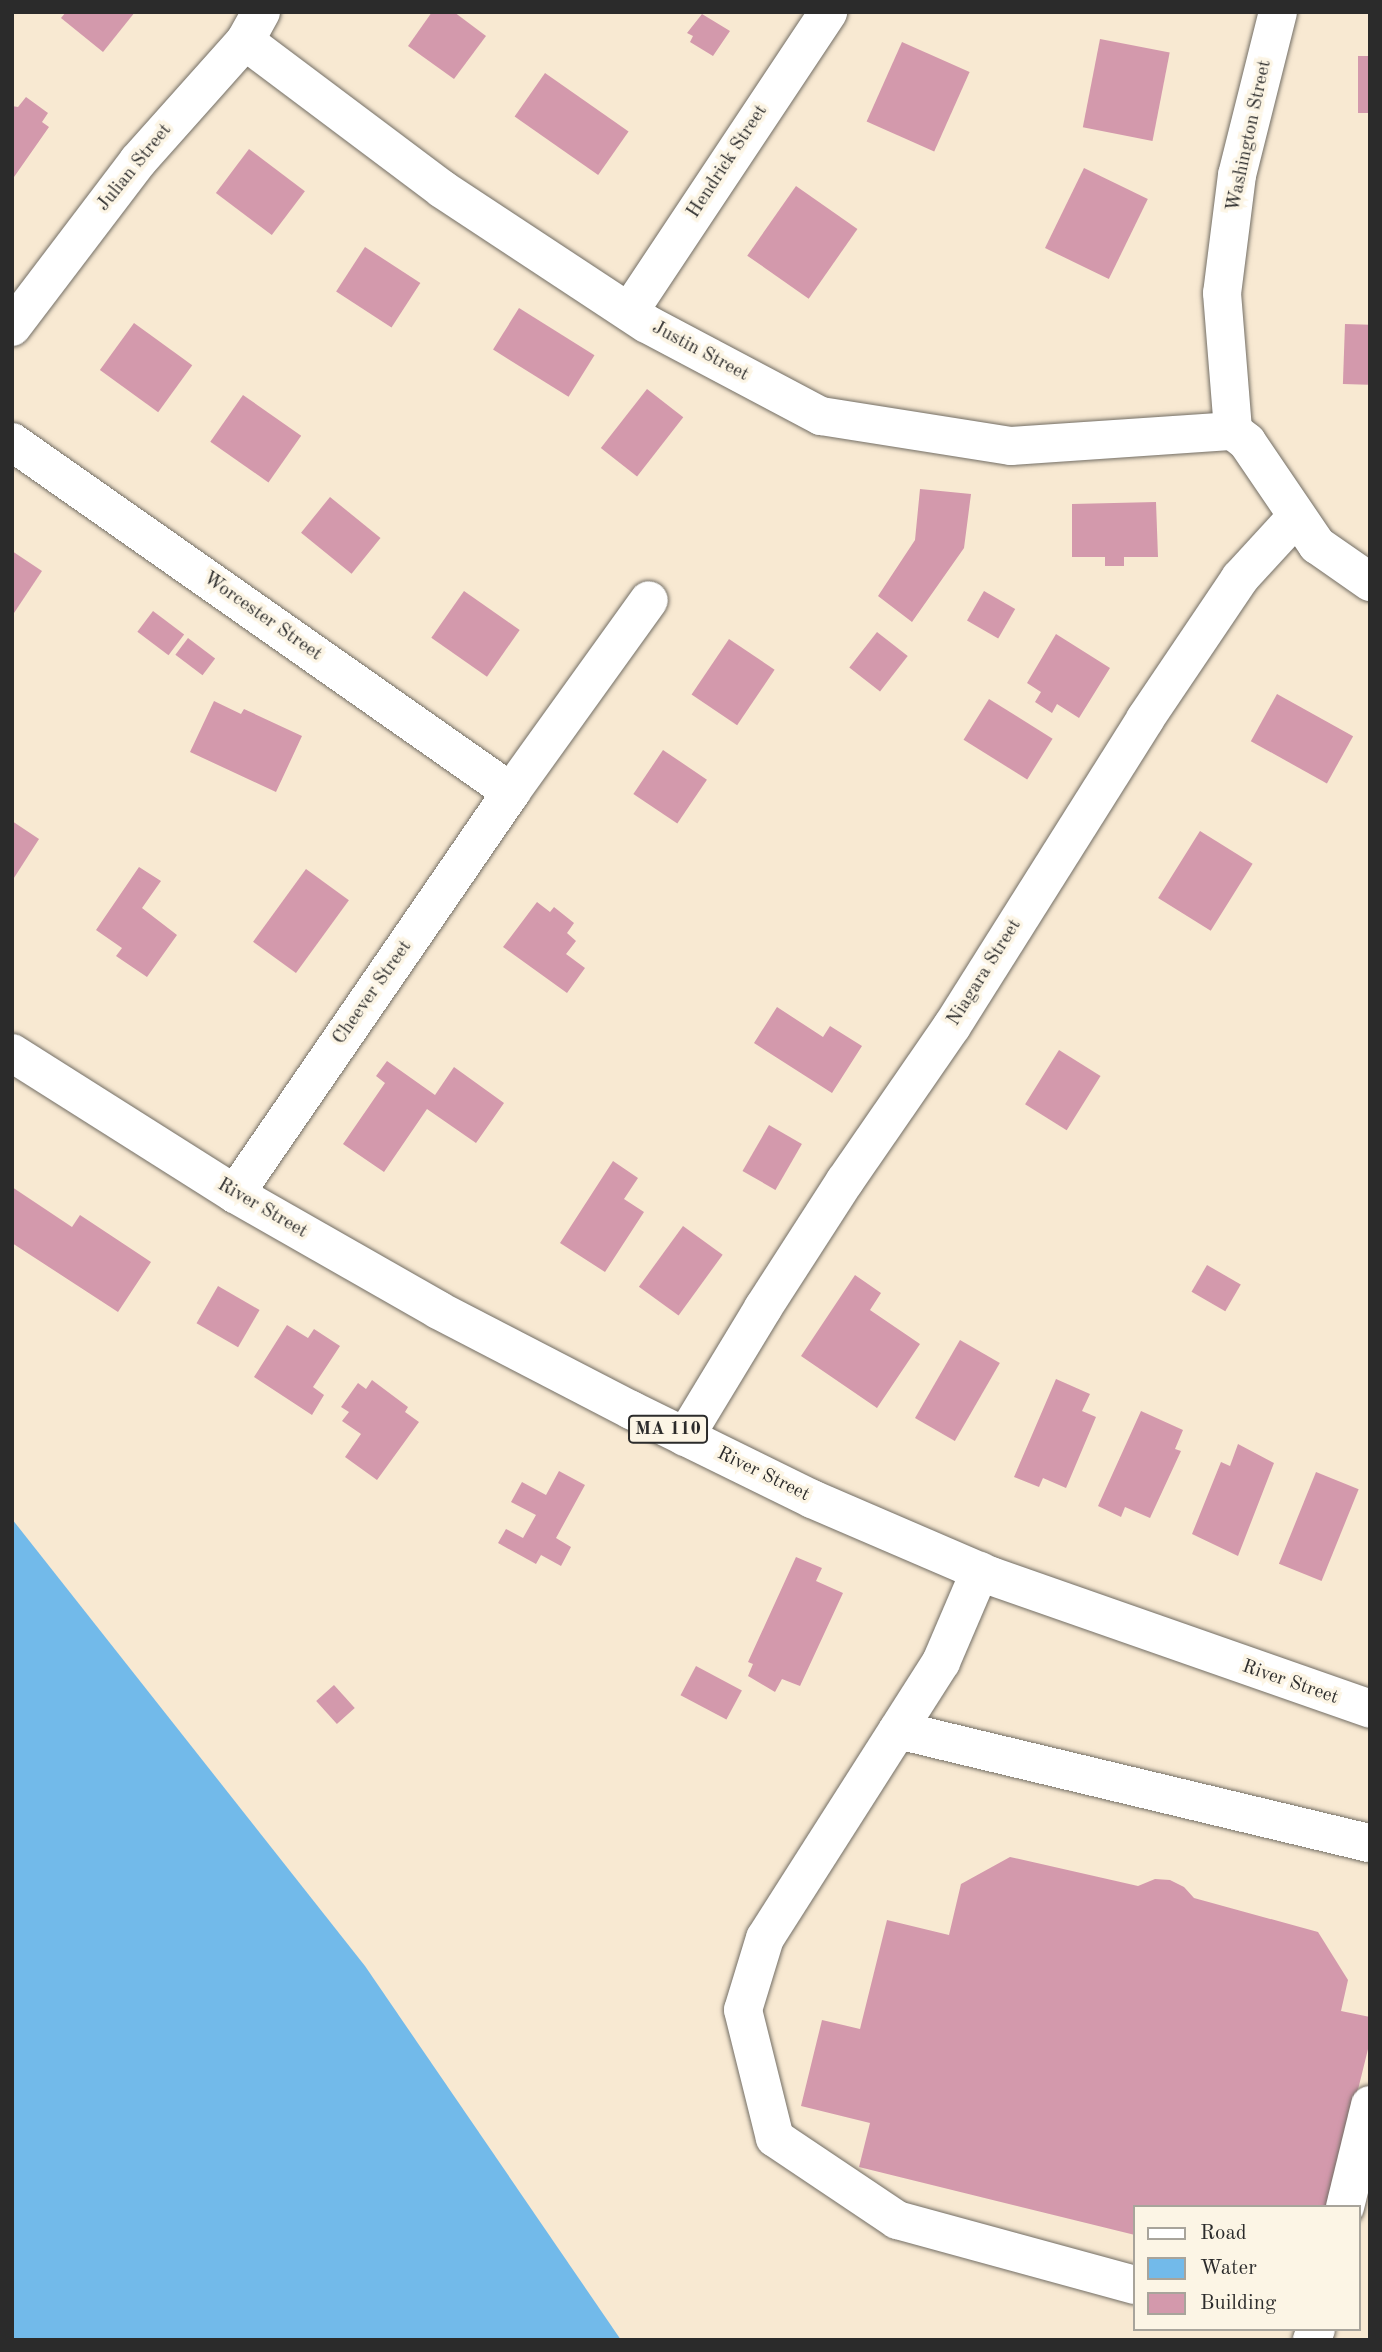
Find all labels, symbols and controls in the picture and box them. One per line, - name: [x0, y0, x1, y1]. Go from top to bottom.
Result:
- street label: Washington Street: [1223, 58, 1277, 214]
- street label: Hendrick Street: [683, 101, 773, 223]
- street label: Julian Street: [93, 120, 177, 216]
- street label: Justin Street: [648, 317, 752, 387]
- street label: Worcester Street: [198, 568, 326, 666]
- street label: Niagara Street: [943, 915, 1027, 1031]
- street label: Cheever Street: [329, 937, 417, 1049]
- street label: River Street: [213, 1174, 311, 1244]
- road number: MA 110: [628, 1414, 708, 1444]
- street label: River Street: [713, 1443, 813, 1507]
- street label: River Street: [1239, 1656, 1341, 1710]
- legend: [1134, 2205, 1361, 2331]
- text: Road: [1200, 2223, 1247, 2244]
- text: Water: [1200, 2258, 1257, 2279]
- text: Building: [1200, 2293, 1276, 2314]

